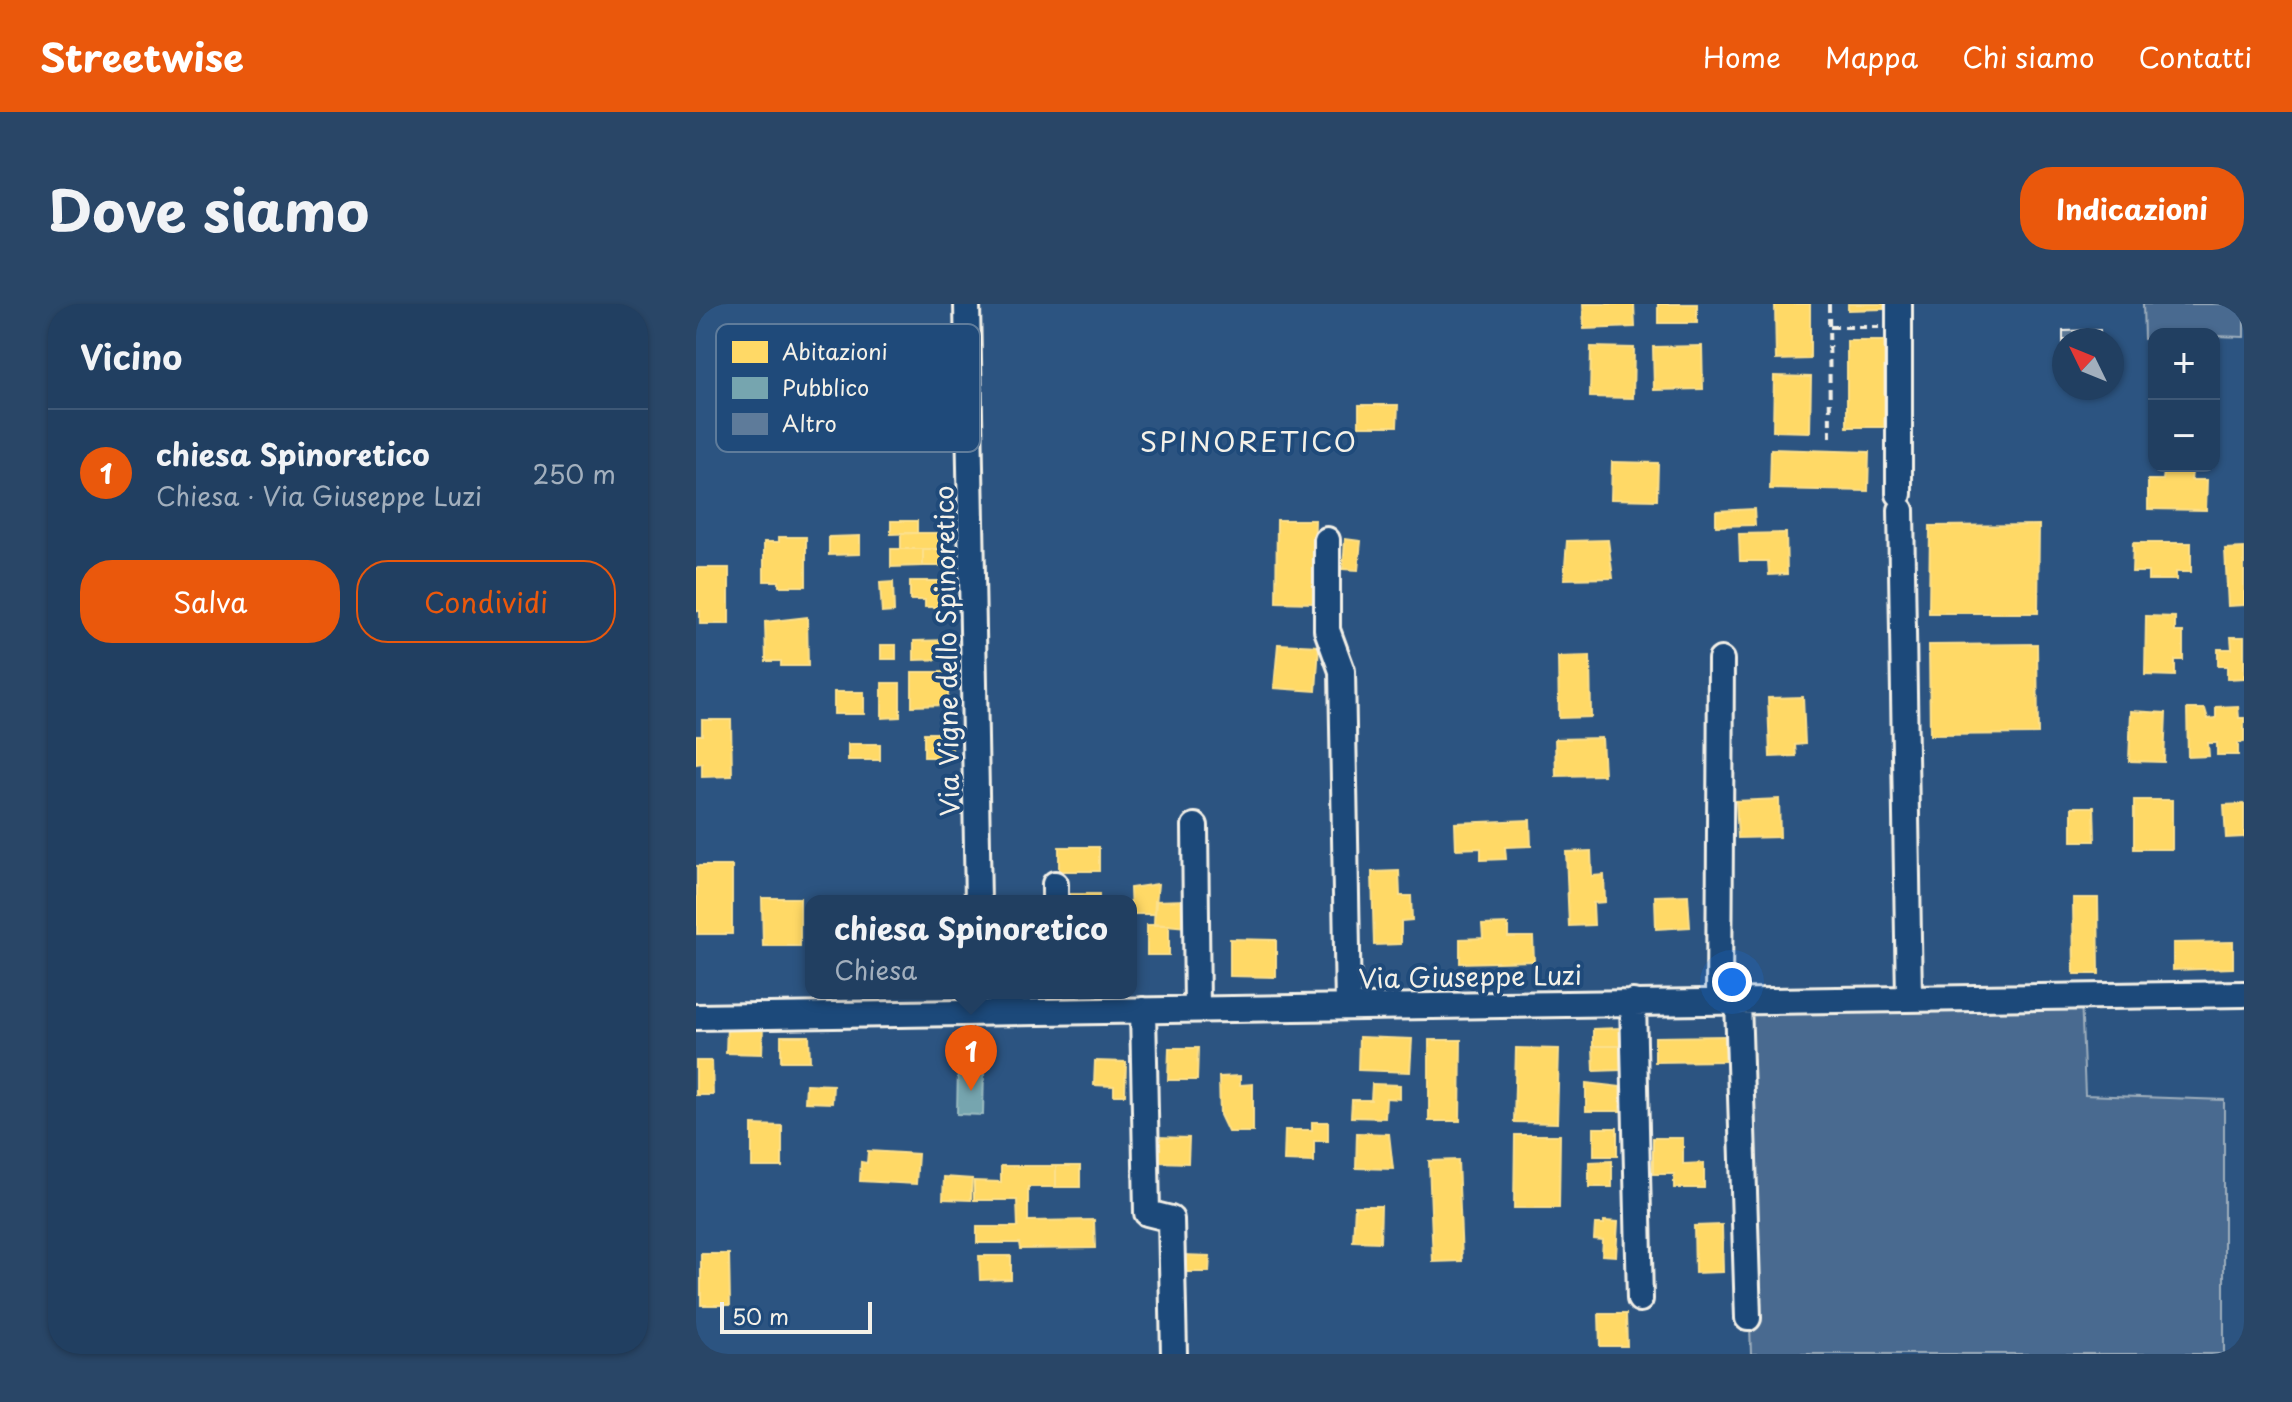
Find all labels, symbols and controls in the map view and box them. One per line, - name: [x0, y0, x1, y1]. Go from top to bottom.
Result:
- text: Streetwise: [40, 28, 244, 85]
- text: Home: [1703, 35, 1781, 78]
- text: Mappa: [1825, 35, 1918, 78]
- text: Chi siamo: [1962, 35, 2095, 78]
- text: Contatti: [2139, 35, 2252, 78]
- text: Dove siamo: [48, 166, 369, 251]
- button: Indicazioni: [2020, 167, 2244, 250]
- legend: [716, 324, 980, 452]
- north arrow: [2052, 328, 2124, 400]
- map controls: [2148, 328, 2220, 472]
- button: +: [2148, 328, 2220, 400]
- text: Vicino: [80, 330, 182, 382]
- text: Abitazioni: [782, 334, 888, 367]
- text: Pubblico: [782, 370, 869, 403]
- button: −: [2148, 400, 2220, 472]
- text: Altro: [782, 406, 837, 439]
- district label: SPINORETICO: [1140, 419, 1358, 462]
- text: chiesa Spinoretico: [156, 431, 430, 476]
- text: 1: [100, 454, 112, 493]
- text: 250 m: [532, 454, 616, 493]
- text: Chiesa · Via Giuseppe Luzi: [156, 476, 482, 515]
- street label: Via Vigne dello Spinoretico: [924, 485, 968, 817]
- button: Salva: [80, 560, 340, 643]
- button: Condividi: [356, 560, 616, 643]
- popup: [805, 895, 1137, 999]
- text: chiesa Spinoretico: [834, 905, 1108, 950]
- text: Chiesa: [834, 950, 917, 989]
- street label: Via Giuseppe Luzi: [1358, 955, 1582, 997]
- your location: [1712, 962, 1752, 1002]
- pin: 1: [945, 1025, 997, 1091]
- scale bar: [720, 1298, 872, 1334]
- text: 50 m: [732, 1299, 789, 1332]

